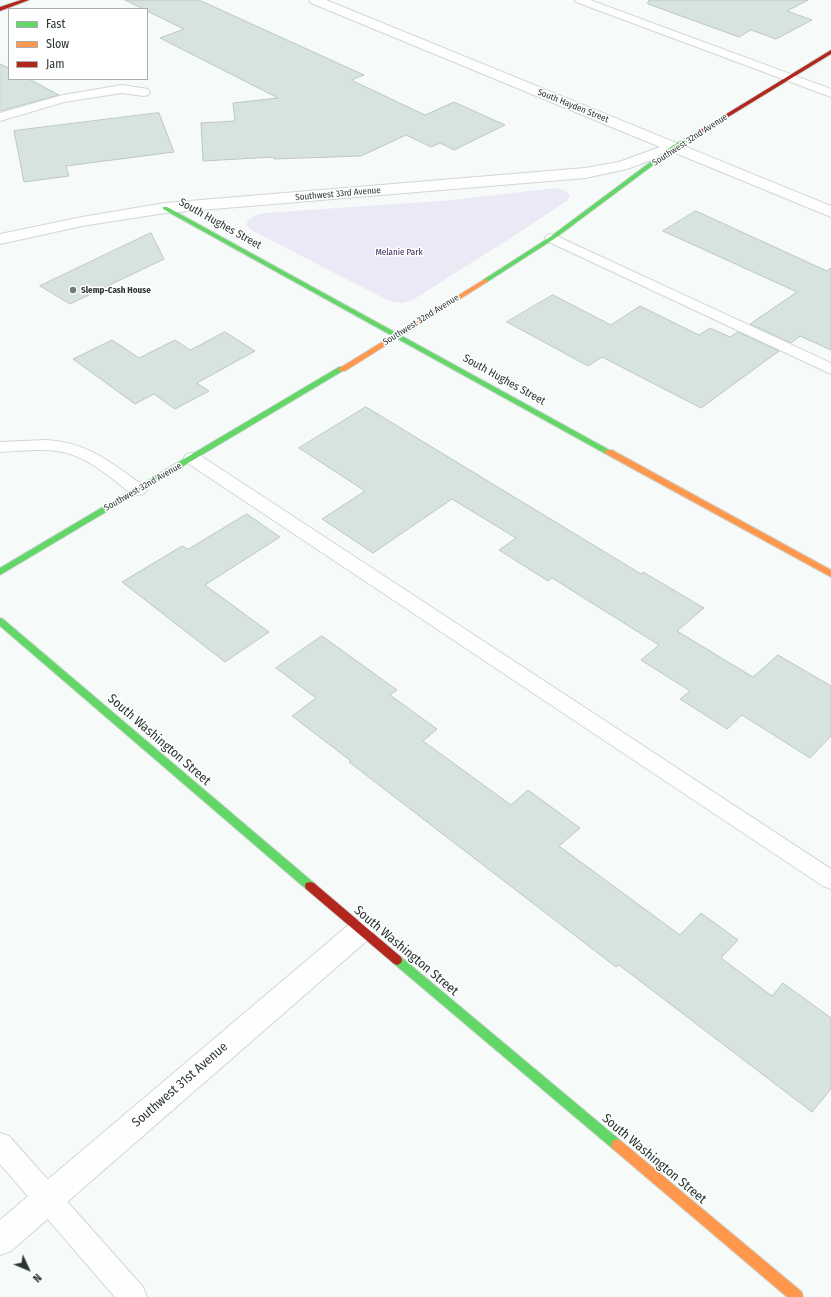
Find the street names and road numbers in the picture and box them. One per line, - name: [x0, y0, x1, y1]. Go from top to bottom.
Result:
- street label: South Hayden Street: [536, 87, 610, 125]
- street label: Southwest 32nd Avenue: [650, 112, 730, 168]
- street label: Southwest 33rd Avenue: [295, 185, 381, 203]
- street label: South Hughes Street: [177, 196, 263, 252]
- street label: Southwest 32nd Avenue: [381, 292, 461, 348]
- street label: South Hughes Street: [461, 352, 547, 408]
- street label: Southwest 32nd Avenue: [102, 460, 184, 514]
- street label: South Washington Street: [104, 691, 214, 789]
- street label: South Washington Street: [351, 903, 461, 999]
- street label: Southwest 31st Avenue: [129, 1039, 231, 1131]
- street label: South Washington Street: [599, 1111, 709, 1207]

